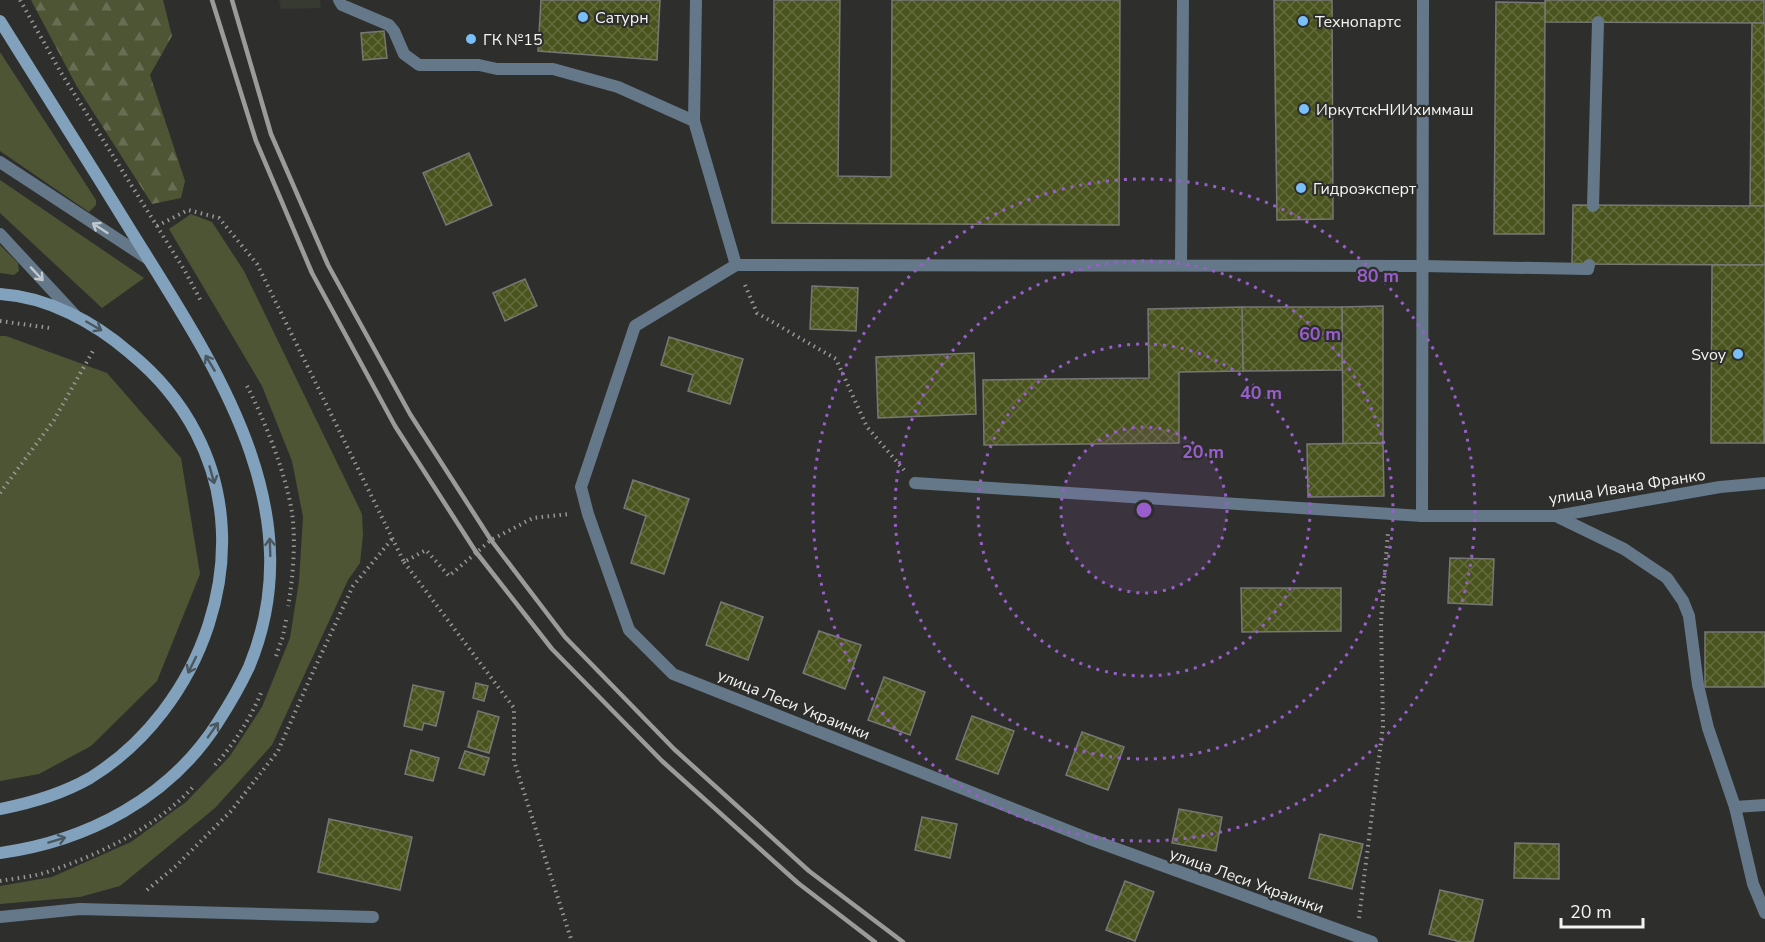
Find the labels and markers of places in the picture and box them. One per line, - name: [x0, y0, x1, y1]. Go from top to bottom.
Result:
- place label: Сатурн: [595, 7, 649, 29]
- marker: Сатурн: [576, 10, 590, 24]
- place label: Технопартс: [1315, 11, 1401, 33]
- marker: Технопартс: [1296, 14, 1310, 28]
- place label: ГК №15: [483, 29, 543, 51]
- marker: ГК №15: [464, 32, 478, 46]
- place label: ИркутскНИИхиммаш: [1316, 99, 1474, 121]
- marker: ИркутскНИИхиммаш: [1297, 102, 1311, 116]
- place label: Гидроэксперт: [1313, 178, 1417, 200]
- marker: Гидроэксперт: [1294, 181, 1308, 195]
- place label: Svoy: [1691, 344, 1727, 366]
- marker: Svoy: [1731, 347, 1745, 361]
- centre of rings: [1134, 500, 1154, 520]

